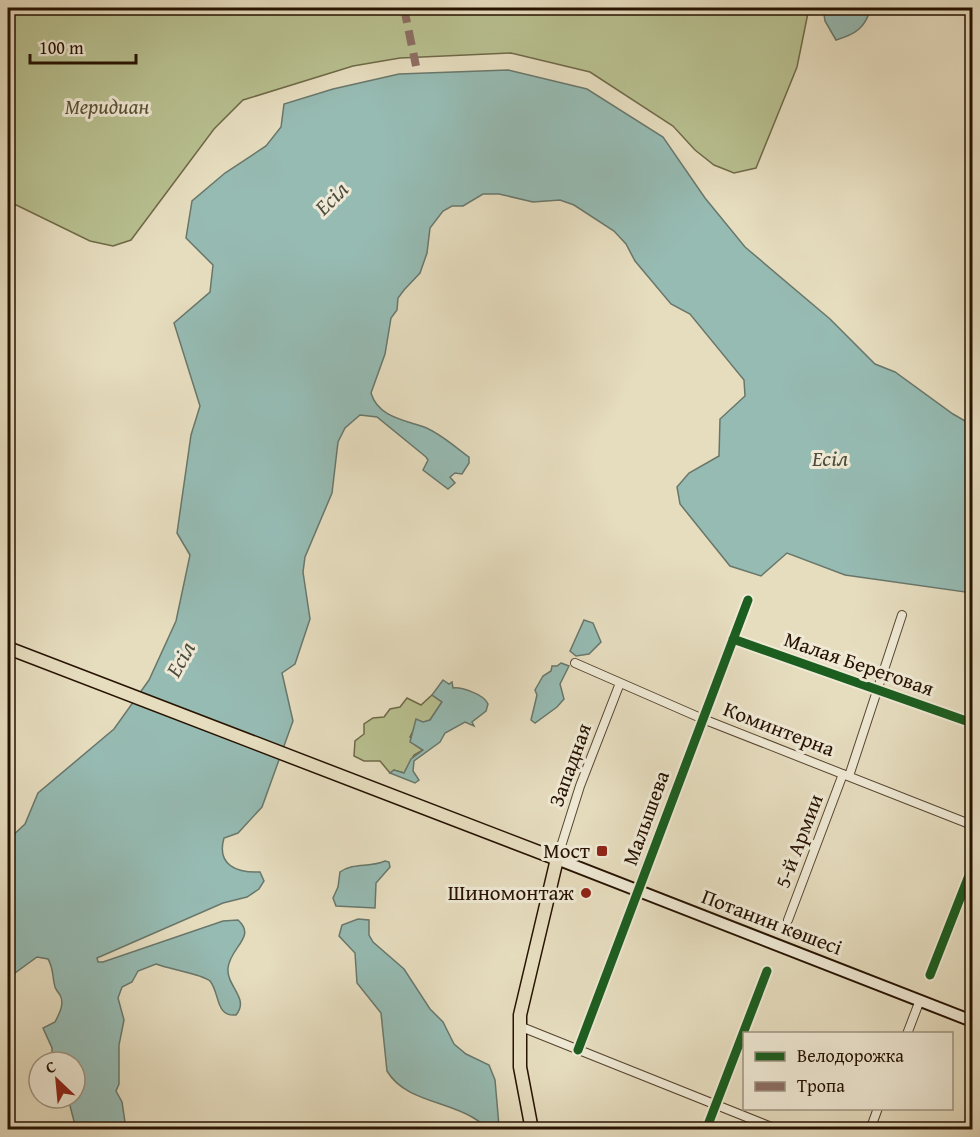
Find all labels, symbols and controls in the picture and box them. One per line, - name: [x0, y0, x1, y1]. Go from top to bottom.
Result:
- scale bar: [30, 27, 136, 65]
- text: 100 m: [39, 34, 84, 61]
- park label: Меридиан: [65, 91, 149, 122]
- water label: Есіл: [306, 173, 356, 223]
- water label: Есіл: [811, 442, 849, 474]
- street label: Малая Береговая: [780, 623, 939, 704]
- water label: Есіл: [157, 635, 203, 683]
- street label: Коминтерна: [719, 693, 839, 764]
- street label: Западная: [540, 718, 599, 811]
- street label: Малышева: [614, 766, 677, 870]
- street label: 5-й Армии: [766, 789, 831, 892]
- place label: Мост: [543, 835, 590, 866]
- marker: Мост: [595, 844, 609, 858]
- place label: Шиномонтаж: [448, 877, 575, 908]
- street label: Потанин көшесі: [697, 880, 847, 963]
- marker: Шиномонтаж: [579, 886, 593, 900]
- legend: [743, 1032, 953, 1110]
- text: Велодорожка: [797, 1042, 904, 1069]
- north arrow: [27, 1050, 87, 1110]
- text: С: [41, 1054, 60, 1079]
- text: Тропа: [797, 1072, 845, 1099]

